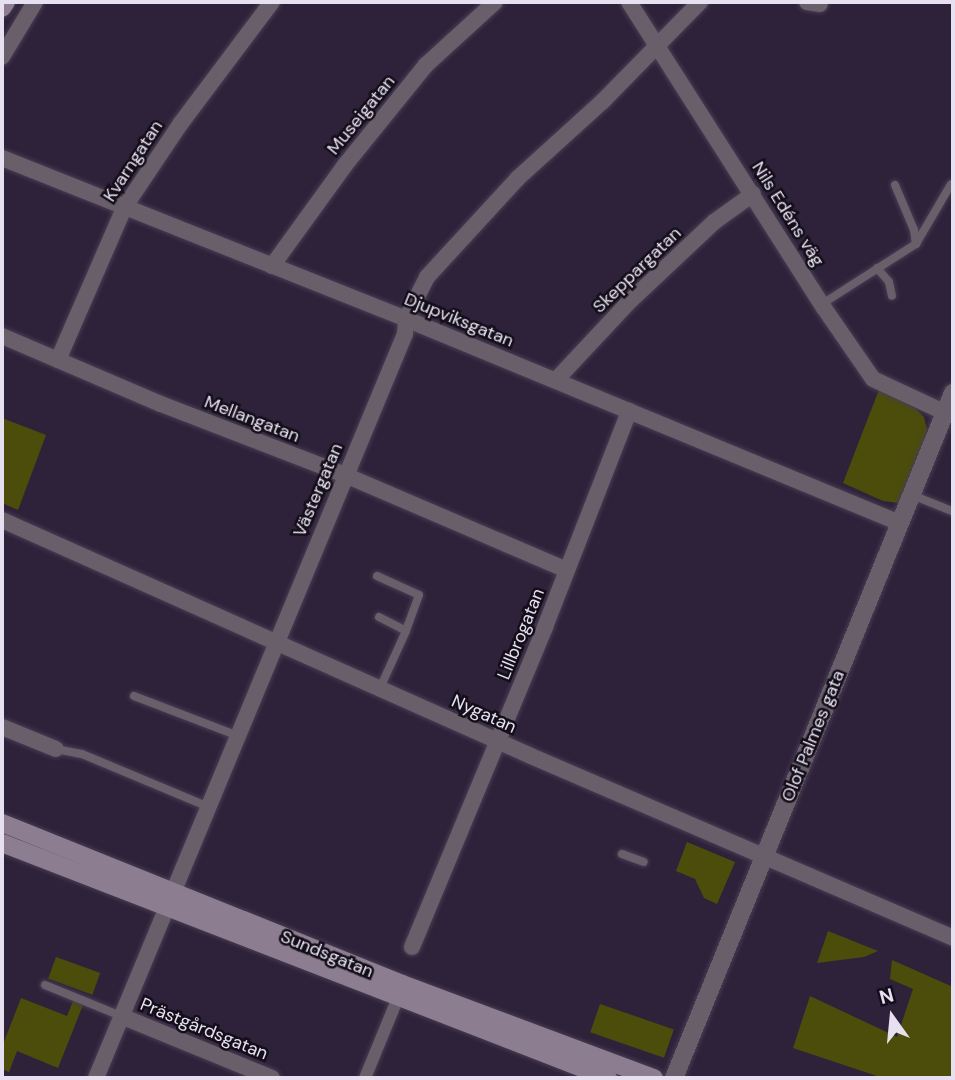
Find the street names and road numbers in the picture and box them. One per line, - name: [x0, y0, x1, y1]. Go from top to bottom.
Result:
- street label: Museigatan: [322, 71, 400, 159]
- street label: Kvarngatan: [99, 116, 167, 206]
- street label: Nils Edéns väg: [747, 158, 829, 270]
- street label: Skeppargatan: [588, 222, 686, 318]
- street label: Djupviksgatan: [401, 288, 517, 352]
- street label: Mellangatan: [201, 391, 303, 447]
- street label: Västergatan: [289, 440, 347, 540]
- street label: Lillbrogatan: [493, 585, 549, 683]
- street label: Olof Palmes gata: [777, 667, 849, 805]
- street label: Nygatan: [448, 690, 520, 738]
- street label: Sundsgatan: [277, 926, 377, 982]
- street label: Prästgårdsgatan: [137, 994, 271, 1064]

